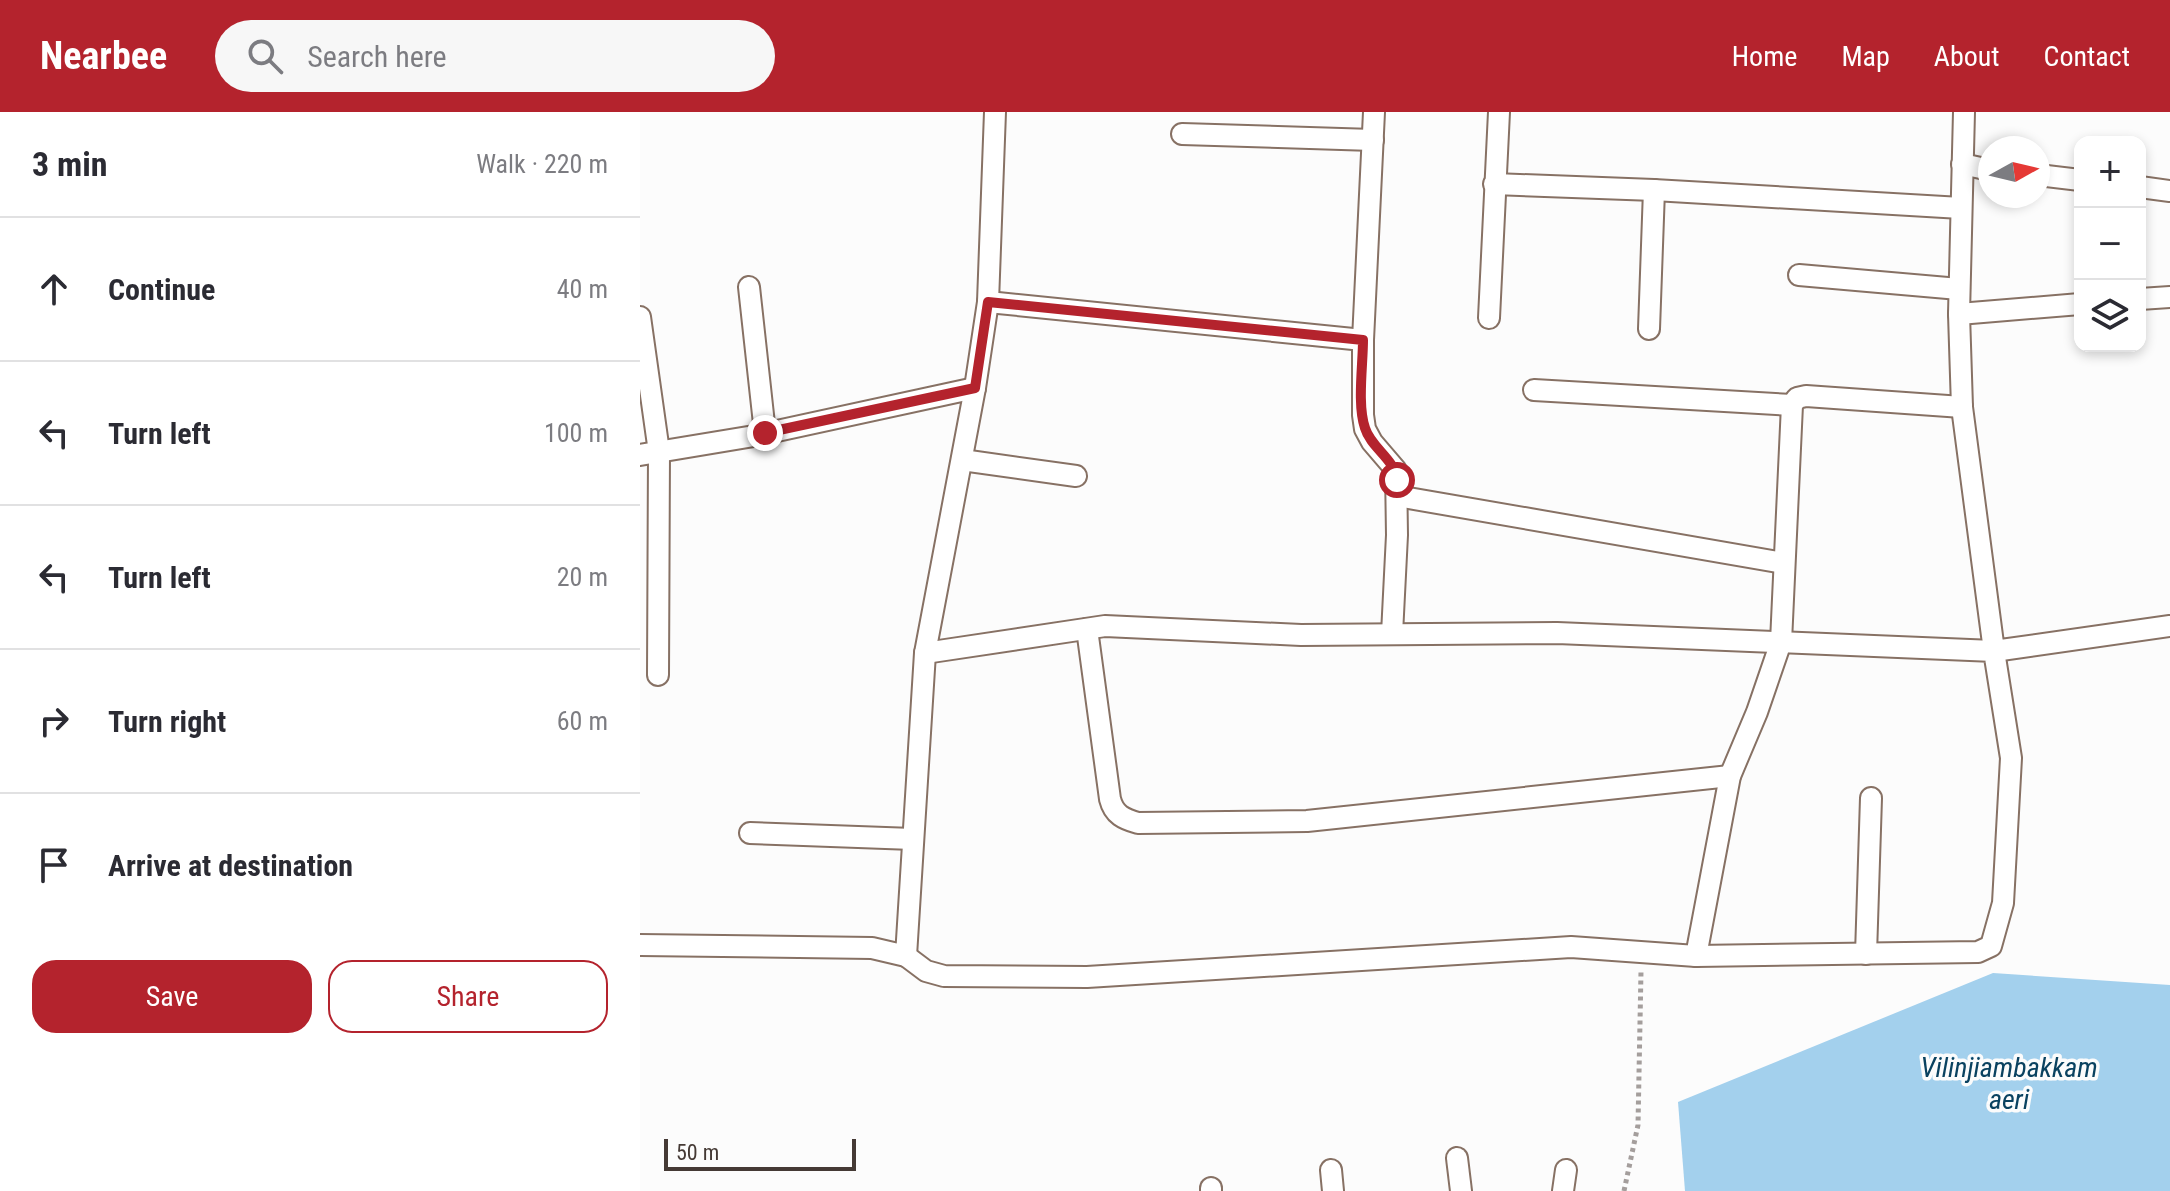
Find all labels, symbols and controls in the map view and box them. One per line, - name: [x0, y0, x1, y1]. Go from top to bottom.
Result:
- search box: [215, 20, 775, 92]
- text: Nearbee: [40, 34, 167, 78]
- icon: search: [243, 34, 287, 78]
- text: Search here: [307, 39, 447, 74]
- text: Home: [1732, 40, 1797, 73]
- text: Map: [1841, 40, 1890, 73]
- text: About: [1934, 40, 2000, 73]
- text: Contact: [2044, 40, 2130, 73]
- north arrow: [1978, 136, 2050, 208]
- map controls: [2074, 136, 2146, 352]
- button: +: [2074, 136, 2146, 208]
- text: 3 min: [32, 144, 108, 184]
- text: Walk · 220 m: [476, 149, 608, 179]
- button: −: [2074, 208, 2146, 280]
- icon: ahead: [32, 267, 76, 311]
- text: Continue: [108, 272, 215, 307]
- text: 40 m: [557, 274, 608, 304]
- button: layers: [2074, 280, 2146, 352]
- icon: left: [32, 411, 76, 455]
- route end: [747, 415, 783, 451]
- text: Turn left: [108, 416, 211, 451]
- text: 100 m: [544, 418, 608, 448]
- route start: [1379, 462, 1415, 498]
- icon: left: [32, 555, 76, 599]
- text: Turn left: [108, 560, 211, 595]
- text: 20 m: [557, 562, 608, 592]
- icon: right: [32, 699, 76, 743]
- text: Turn right: [108, 704, 226, 739]
- text: 60 m: [557, 706, 608, 736]
- icon: arrive: [32, 843, 76, 887]
- text: Arrive at destination: [108, 848, 353, 883]
- button: Save: [32, 960, 312, 1033]
- button: Share: [328, 960, 608, 1033]
- water label: Vilinjiambakkam aeri: [1920, 1051, 2098, 1116]
- scale bar: [664, 1135, 856, 1171]
- text: 50 m: [676, 1140, 719, 1165]

